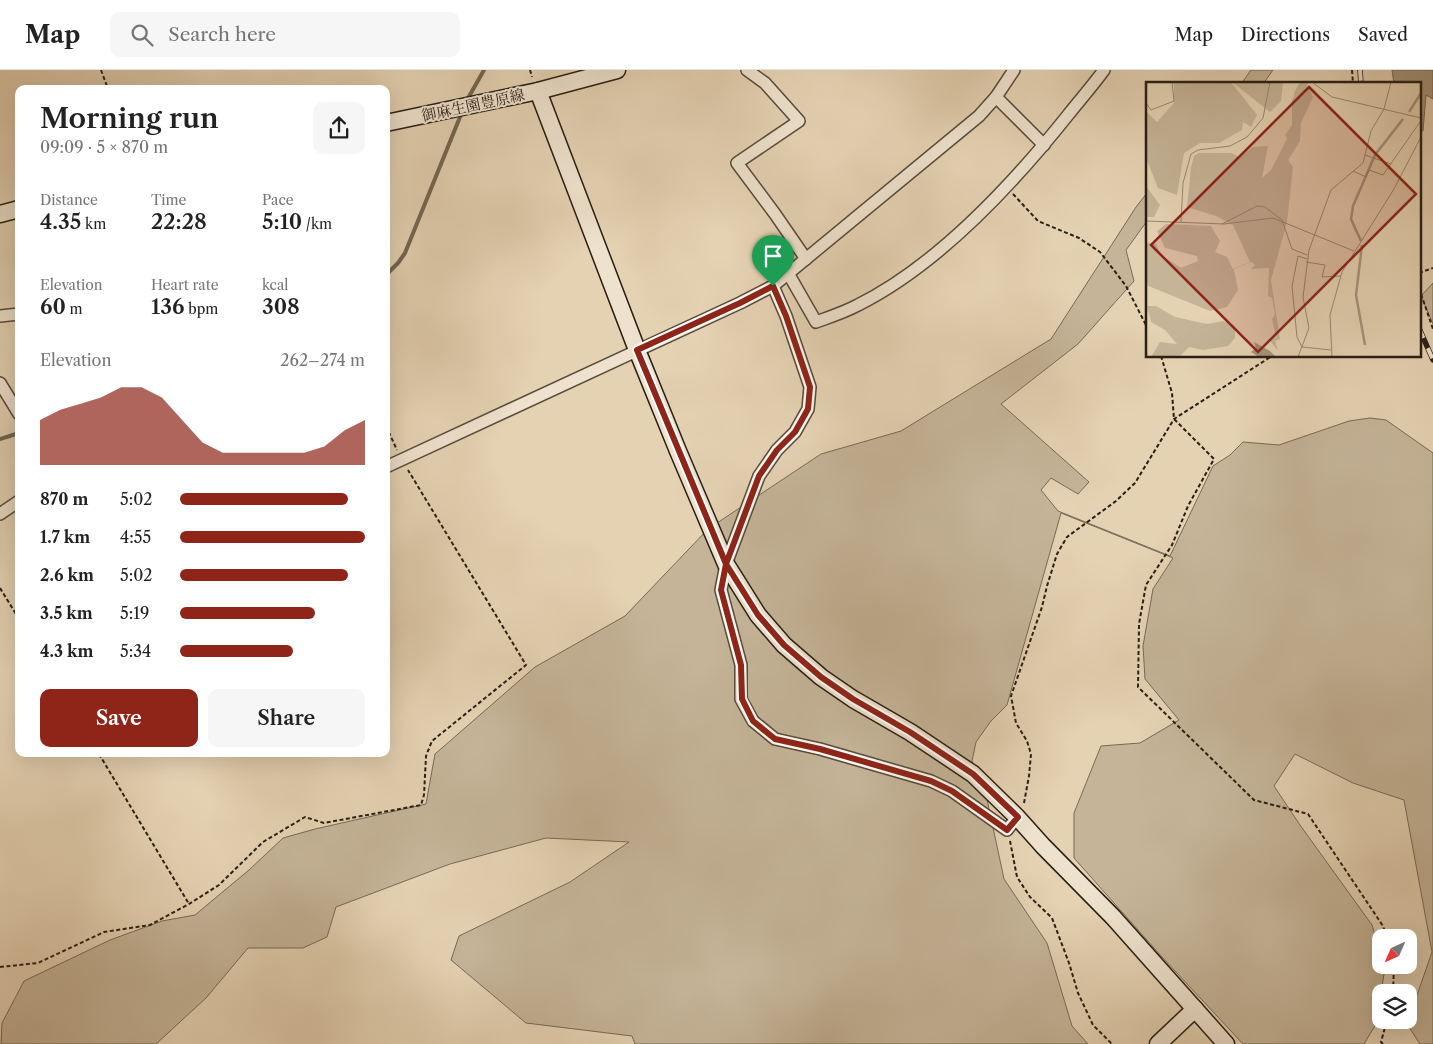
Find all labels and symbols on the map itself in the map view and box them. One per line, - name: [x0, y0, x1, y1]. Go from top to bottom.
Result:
- inset map: [1146, 82, 1420, 358]
- street label: 御麻生園豊原線: [420, 85, 526, 125]
- pin: [752, 235, 794, 286]
- north arrow: [1372, 929, 1418, 974]

